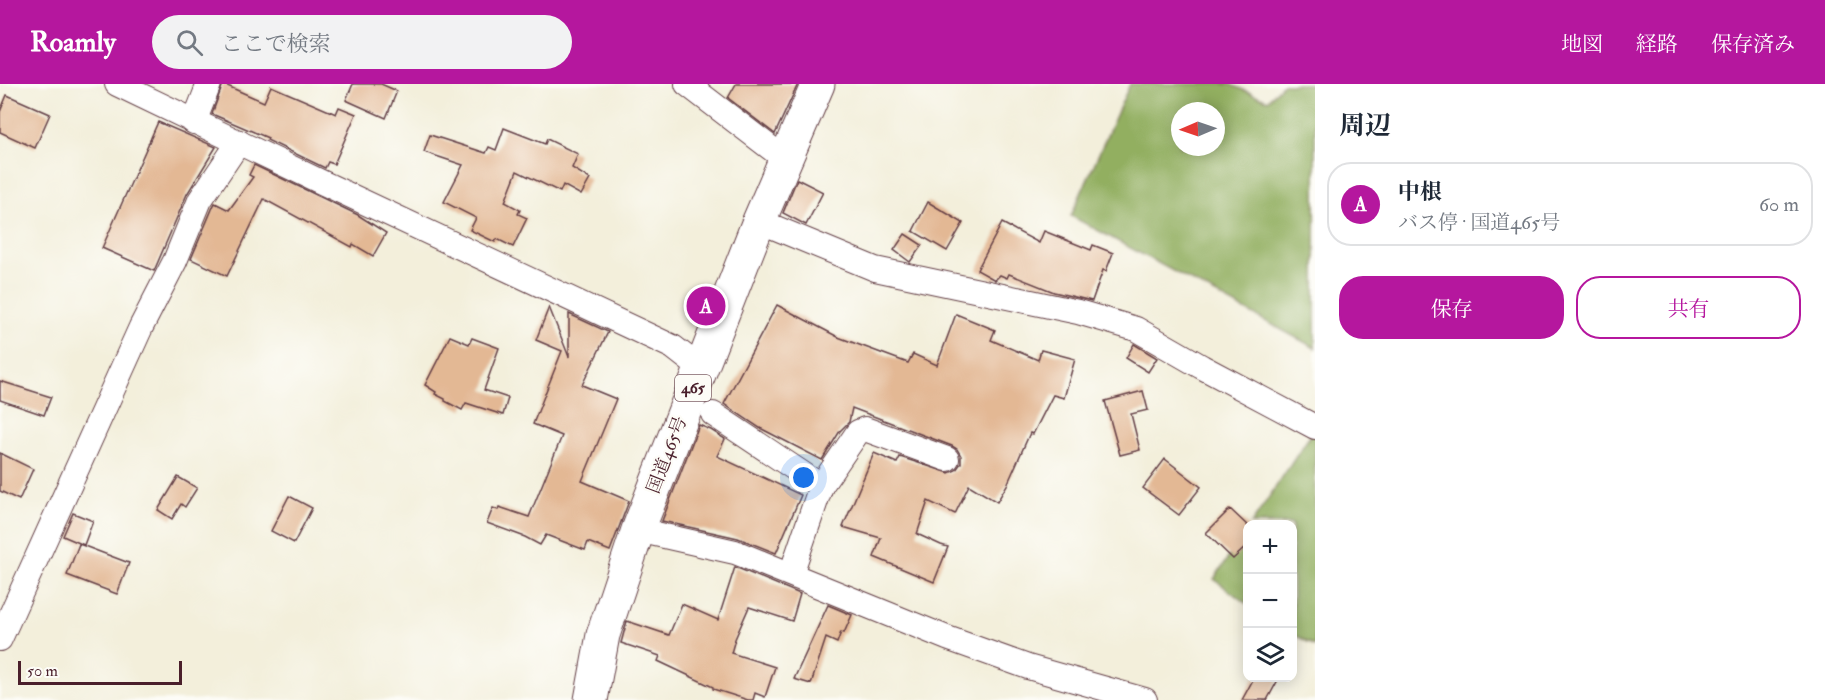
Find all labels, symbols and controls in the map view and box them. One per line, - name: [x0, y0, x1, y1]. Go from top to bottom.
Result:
- search box: [152, 15, 572, 69]
- text: Roamly: [30, 25, 116, 60]
- icon: search: [173, 26, 206, 59]
- text: ここで検索: [221, 30, 331, 58]
- text: 地図: [1561, 31, 1603, 58]
- text: 経路: [1636, 31, 1678, 58]
- text: 保存済み: [1711, 31, 1795, 58]
- north arrow: [1171, 102, 1225, 156]
- text: 周辺: [1339, 110, 1391, 142]
- text: 中根: [1398, 178, 1442, 206]
- text: A: [1354, 192, 1367, 217]
- text: 60 m: [1759, 192, 1799, 217]
- text: バス停 · 国道465号: [1398, 210, 1560, 235]
- button: 保存: [1339, 276, 1564, 339]
- button: 共有: [1576, 276, 1801, 339]
- pin: A: [686, 284, 726, 328]
- road number: 465: [675, 375, 711, 401]
- street label: 国道465号: [642, 413, 692, 497]
- your location: [789, 463, 818, 492]
- map controls: [1243, 520, 1297, 682]
- button: +: [1243, 520, 1297, 574]
- button: −: [1243, 574, 1297, 628]
- button: layers: [1243, 628, 1297, 682]
- scale bar: [18, 658, 182, 686]
- text: 50 m: [27, 661, 58, 681]

